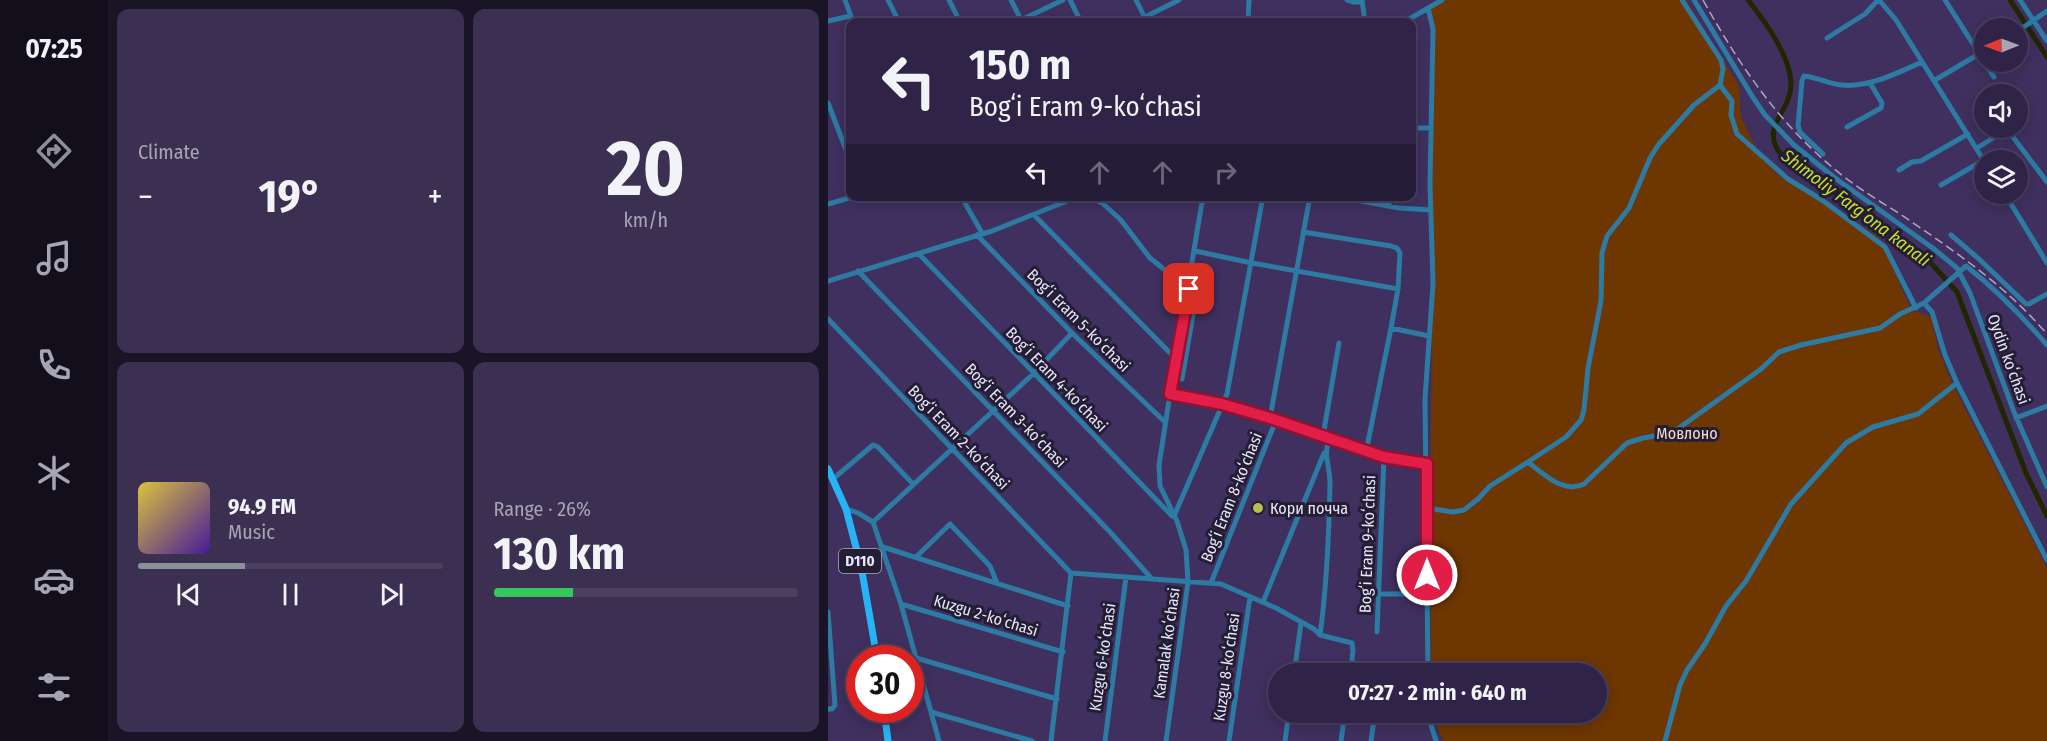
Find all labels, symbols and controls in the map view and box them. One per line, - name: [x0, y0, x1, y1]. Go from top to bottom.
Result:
- north arrow: [1974, 18, 2028, 72]
- map controls: [1974, 18, 2028, 204]
- text: 07:25: [25, 33, 83, 65]
- text: 150 m: [969, 40, 1071, 90]
- icon: left: [870, 42, 948, 120]
- button: sound: [1974, 84, 2028, 138]
- text: Bogʻi Eram 9-koʻchasi: [969, 91, 1202, 123]
- text: 20: [606, 122, 685, 216]
- icon: directions: [33, 130, 75, 172]
- text: Climate: [138, 140, 200, 164]
- water label: Shimoliy Fargʻona kanali: [1776, 144, 1935, 272]
- button: layers: [1974, 150, 2028, 204]
- icon: left: [1020, 156, 1053, 189]
- icon: ahead: [1083, 156, 1116, 189]
- icon: ahead: [1146, 156, 1179, 189]
- icon: right: [1209, 156, 1242, 189]
- text: 19°: [258, 170, 322, 224]
- text: −: [138, 177, 153, 217]
- text: +: [427, 177, 442, 217]
- text: km/h: [623, 208, 668, 232]
- icon: music: [33, 237, 75, 279]
- pin: [1163, 263, 1214, 314]
- street label: Bogʻi Eram 5-koʻchasi: [1023, 265, 1134, 376]
- icon: arrive: [1172, 272, 1205, 305]
- street label: Oydin koʻchasi: [1983, 312, 2034, 407]
- street label: Bogʻi Eram 4-koʻchasi: [1002, 323, 1111, 436]
- icon: phone: [33, 344, 75, 386]
- street label: Bogʻi Eram 3-koʻchasi: [961, 359, 1070, 471]
- street label: Bogʻi Eram 2-koʻchasi: [904, 381, 1013, 493]
- park label: Мовлоно: [1656, 424, 1718, 443]
- street label: Bogʻi Eram 8-koʻchasi: [1197, 430, 1266, 565]
- icon: climate: [33, 452, 75, 494]
- street label: Bogʻi Eram 9-koʻchasi: [1356, 475, 1379, 613]
- text: 94.9 FM: [228, 493, 296, 520]
- text: Range · 26%: [494, 497, 591, 521]
- place label: Кори почча: [1270, 499, 1348, 518]
- marker: Кори почча: [1251, 501, 1265, 515]
- text: Music: [228, 520, 275, 544]
- text: 130 km: [494, 527, 625, 581]
- position arrow: [1395, 543, 1459, 607]
- road number: D110: [839, 549, 881, 573]
- icon: car: [33, 559, 75, 601]
- icon: previous: [172, 578, 205, 611]
- icon: pause: [274, 578, 307, 611]
- icon: next: [375, 578, 408, 611]
- street label: Kamalak koʻchasi: [1149, 586, 1184, 700]
- street label: Kuzgu 2-koʻchasi: [931, 591, 1040, 640]
- street label: Kuzgu 6-koʻchasi: [1086, 602, 1119, 712]
- street label: Kuzgu 8-koʻchasi: [1210, 612, 1243, 722]
- speed limit sign: 30: [846, 645, 924, 723]
- icon: filters: [33, 666, 75, 708]
- text: 07:27 · 2 min · 640 m: [1348, 679, 1527, 706]

